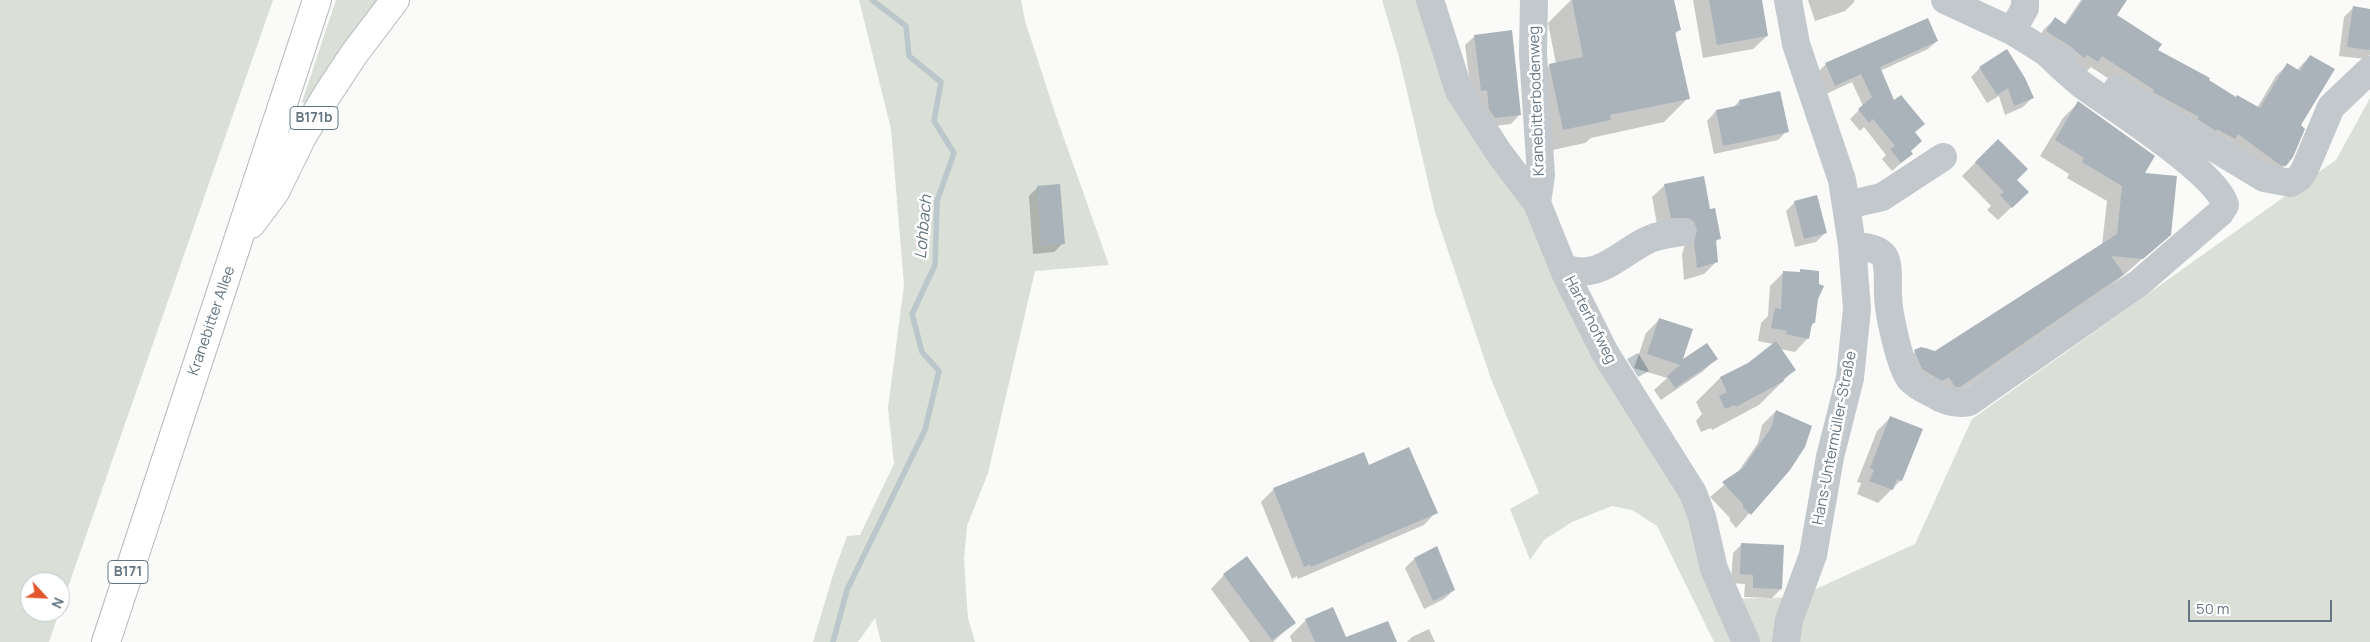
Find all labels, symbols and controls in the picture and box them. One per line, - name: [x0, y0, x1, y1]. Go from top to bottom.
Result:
- street label: Kranebitterbodenweg: [1525, 25, 1549, 177]
- road number: B171b: [290, 106, 338, 130]
- water label: Lohbach: [912, 194, 936, 260]
- street label: Kranebitter Allee: [185, 264, 239, 378]
- street label: Harterhofweg: [1560, 273, 1620, 367]
- street label: Hans-Untermüller-Straße: [1809, 350, 1861, 526]
- road number: B171: [108, 560, 148, 584]
- north arrow: [20, 572, 70, 622]
- scale bar: [2190, 590, 2334, 622]
- text: N: [47, 595, 69, 612]
- text: 50 m: [2196, 598, 2230, 619]

